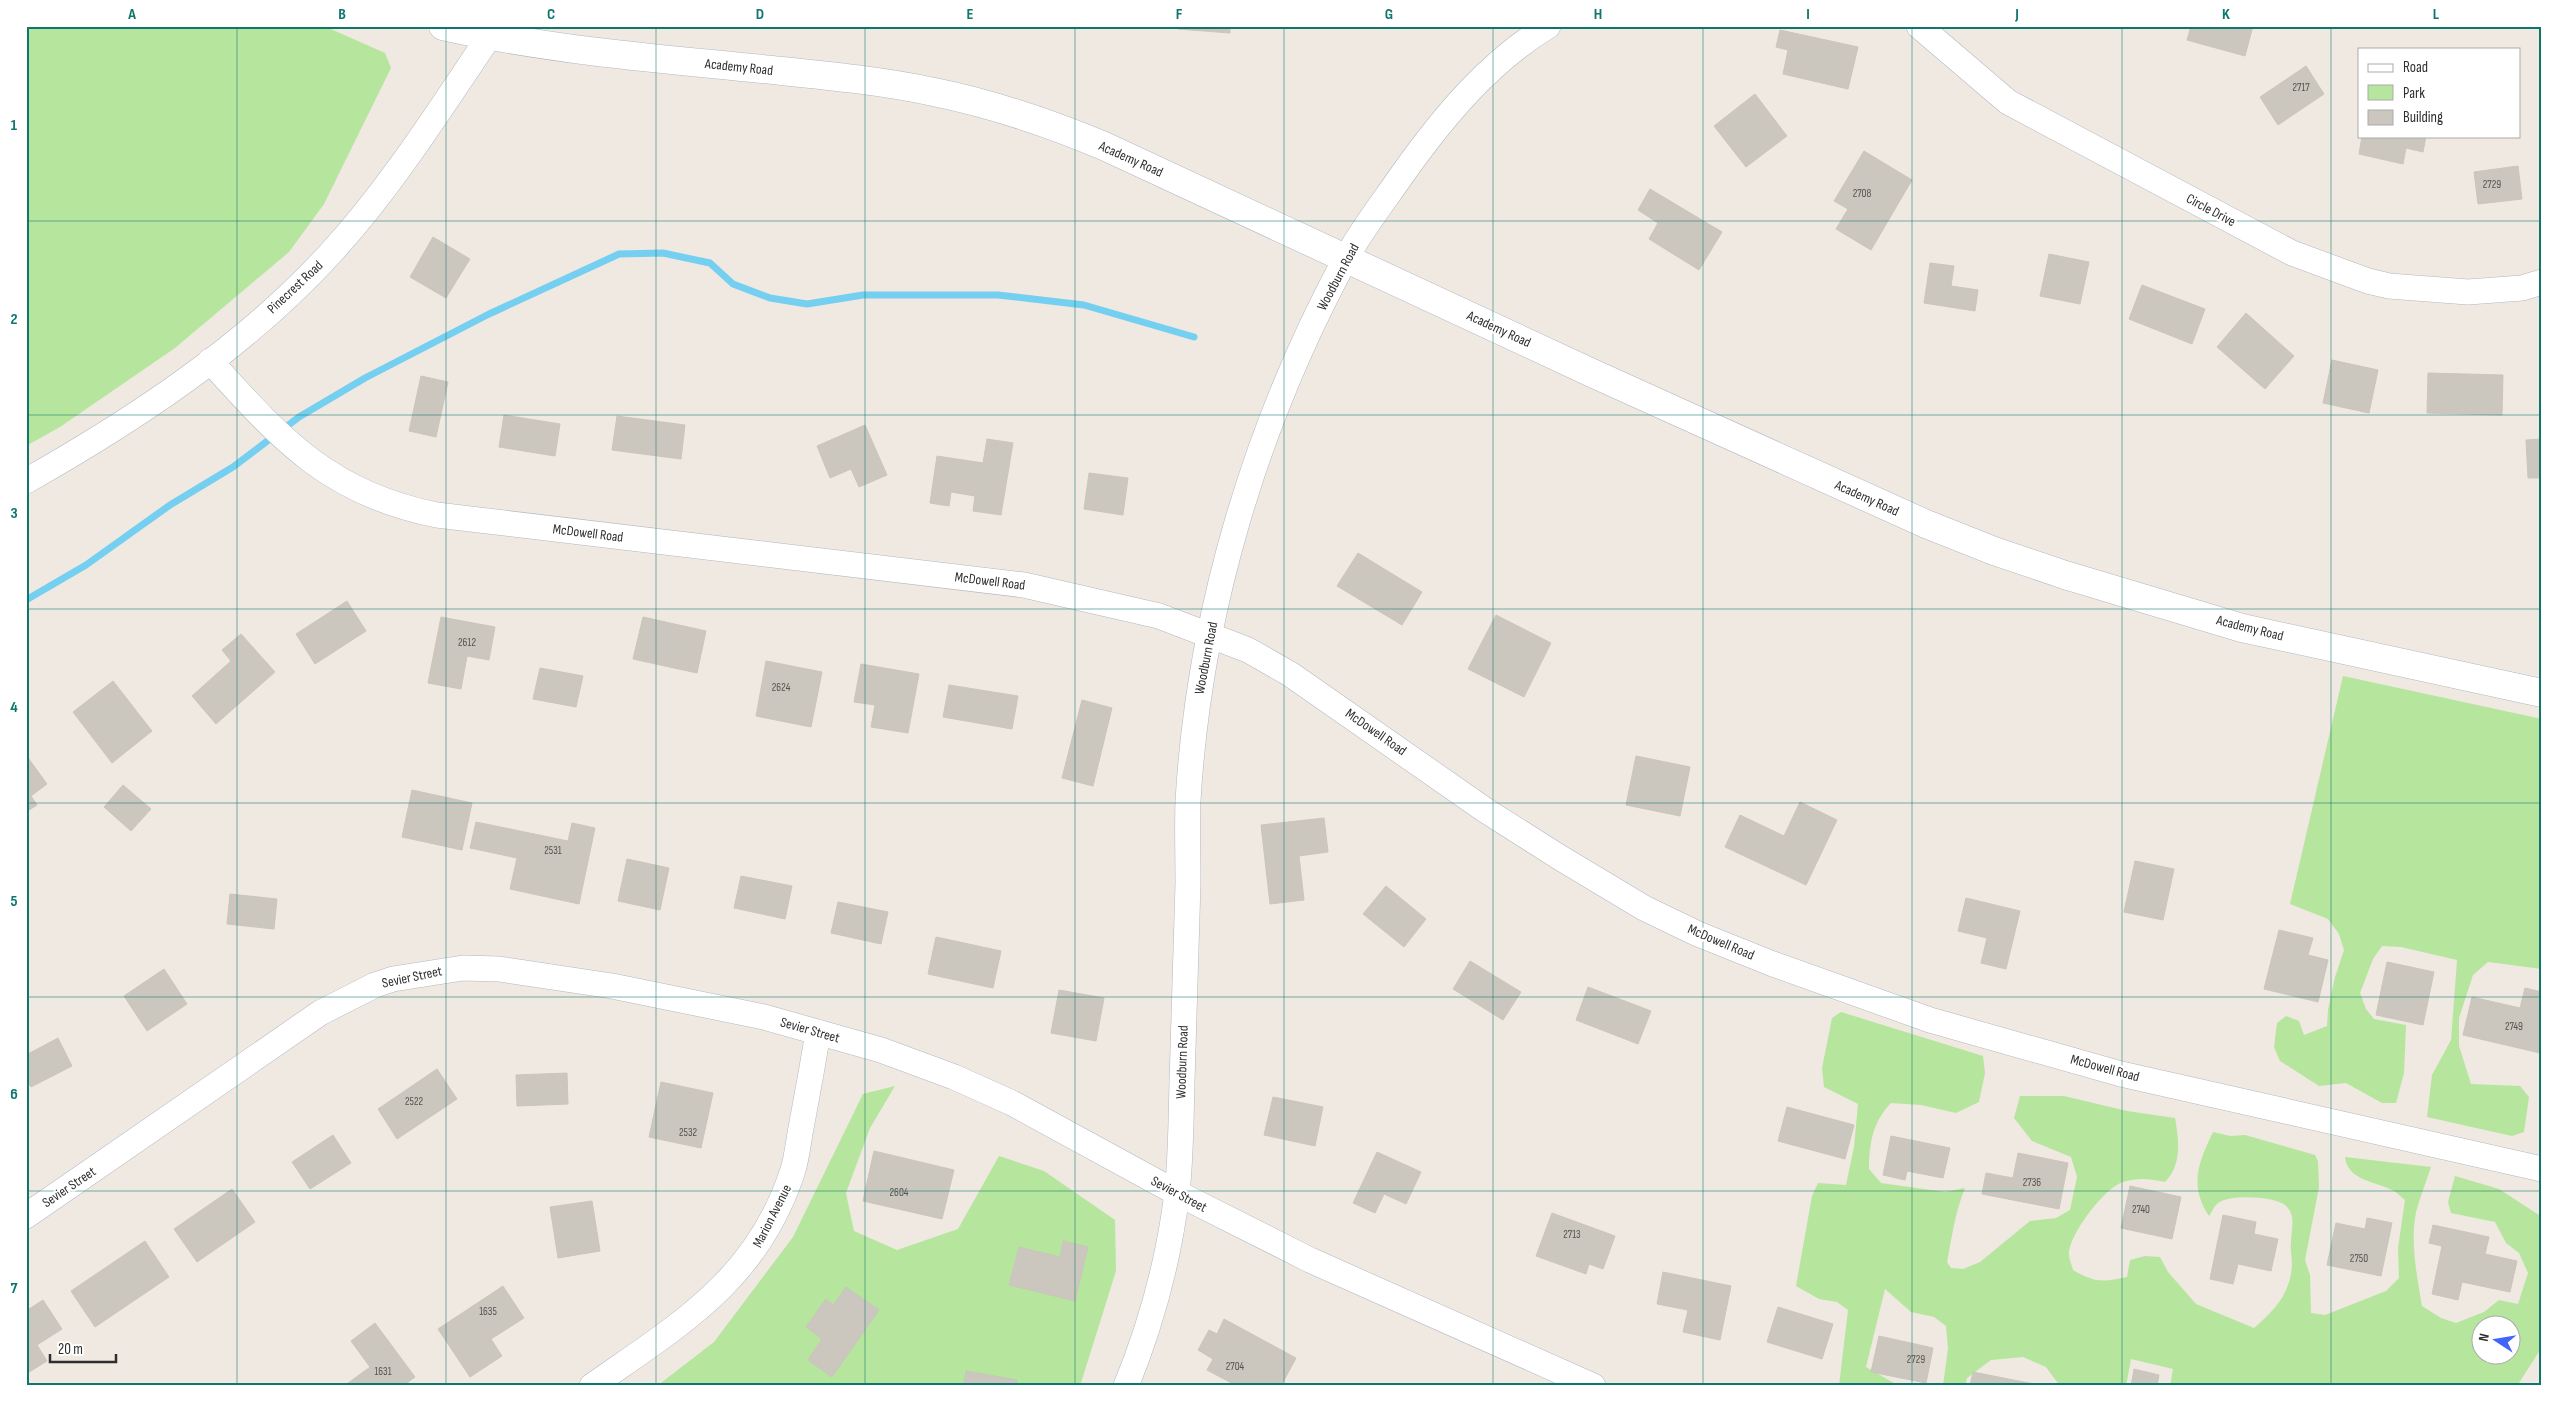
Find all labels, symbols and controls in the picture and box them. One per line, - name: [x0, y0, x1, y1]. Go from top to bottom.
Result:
- text: A: [127, 5, 136, 24]
- text: B: [338, 5, 346, 24]
- text: C: [547, 5, 555, 24]
- text: D: [756, 5, 764, 24]
- text: E: [967, 5, 974, 24]
- text: F: [1176, 5, 1183, 24]
- text: G: [1385, 5, 1393, 24]
- text: H: [1594, 5, 1602, 24]
- text: I: [1806, 5, 1810, 24]
- text: J: [2014, 5, 2019, 24]
- text: K: [2222, 5, 2230, 24]
- text: L: [2433, 5, 2440, 24]
- legend: [2358, 48, 2520, 138]
- street label: Academy Road: [703, 55, 774, 79]
- text: Road: [2403, 58, 2428, 77]
- house number: 2717: [2292, 81, 2310, 94]
- text: Park: [2403, 84, 2425, 103]
- text: Building: [2403, 108, 2443, 127]
- text: 1: [11, 116, 18, 135]
- street label: Academy Road: [1095, 137, 1166, 181]
- house number: 2729: [2483, 178, 2501, 191]
- house number: 2708: [1853, 187, 1871, 200]
- street label: Circle Drive: [2183, 190, 2239, 230]
- street label: Woodburn Road: [1313, 240, 1363, 313]
- street label: Pinecrest Road: [264, 257, 326, 317]
- street label: Academy Road: [1464, 306, 1534, 351]
- text: 2: [10, 310, 18, 329]
- street label: Academy Road: [1831, 476, 1902, 520]
- text: 3: [10, 504, 18, 523]
- street label: McDowell Road: [552, 520, 624, 546]
- street label: McDowell Road: [954, 568, 1026, 594]
- street label: Academy Road: [2214, 611, 2285, 645]
- street label: Woodburn Road: [1191, 620, 1221, 696]
- house number: 2612: [458, 636, 476, 649]
- house number: 2624: [772, 681, 791, 694]
- text: 4: [10, 698, 18, 717]
- street label: McDowell Road: [1342, 705, 1410, 759]
- house number: 2531: [544, 844, 562, 857]
- text: 5: [10, 892, 18, 911]
- street label: McDowell Road: [1685, 920, 1757, 964]
- street label: Sevier Street: [380, 962, 444, 992]
- street label: Sevier Street: [778, 1013, 842, 1047]
- house number: 2749: [2505, 1020, 2523, 1033]
- street label: Woodburn Road: [1172, 1025, 1192, 1099]
- street label: McDowell Road: [2069, 1051, 2142, 1085]
- text: 6: [10, 1085, 18, 1104]
- house number: 2522: [405, 1095, 423, 1108]
- house number: 2532: [679, 1126, 698, 1139]
- street label: Sevier Street: [39, 1163, 99, 1211]
- street label: Sevier Street: [1148, 1172, 1210, 1216]
- house number: 2736: [2023, 1176, 2041, 1189]
- street label: Marion Avenue: [749, 1182, 795, 1250]
- house number: 2604: [890, 1186, 909, 1199]
- house number: 2740: [2132, 1203, 2150, 1216]
- house number: 2713: [1563, 1228, 1581, 1241]
- house number: 2750: [2350, 1252, 2368, 1265]
- text: 7: [11, 1279, 18, 1298]
- house number: 1635: [479, 1305, 497, 1318]
- north arrow: [2470, 1314, 2520, 1364]
- scale bar: [50, 1332, 116, 1364]
- text: N: [2475, 1332, 2493, 1343]
- text: 20 m: [58, 1340, 83, 1359]
- house number: 2729: [1907, 1353, 1925, 1366]
- house number: 2704: [1226, 1360, 1245, 1373]
- house number: 1631: [374, 1365, 392, 1378]

